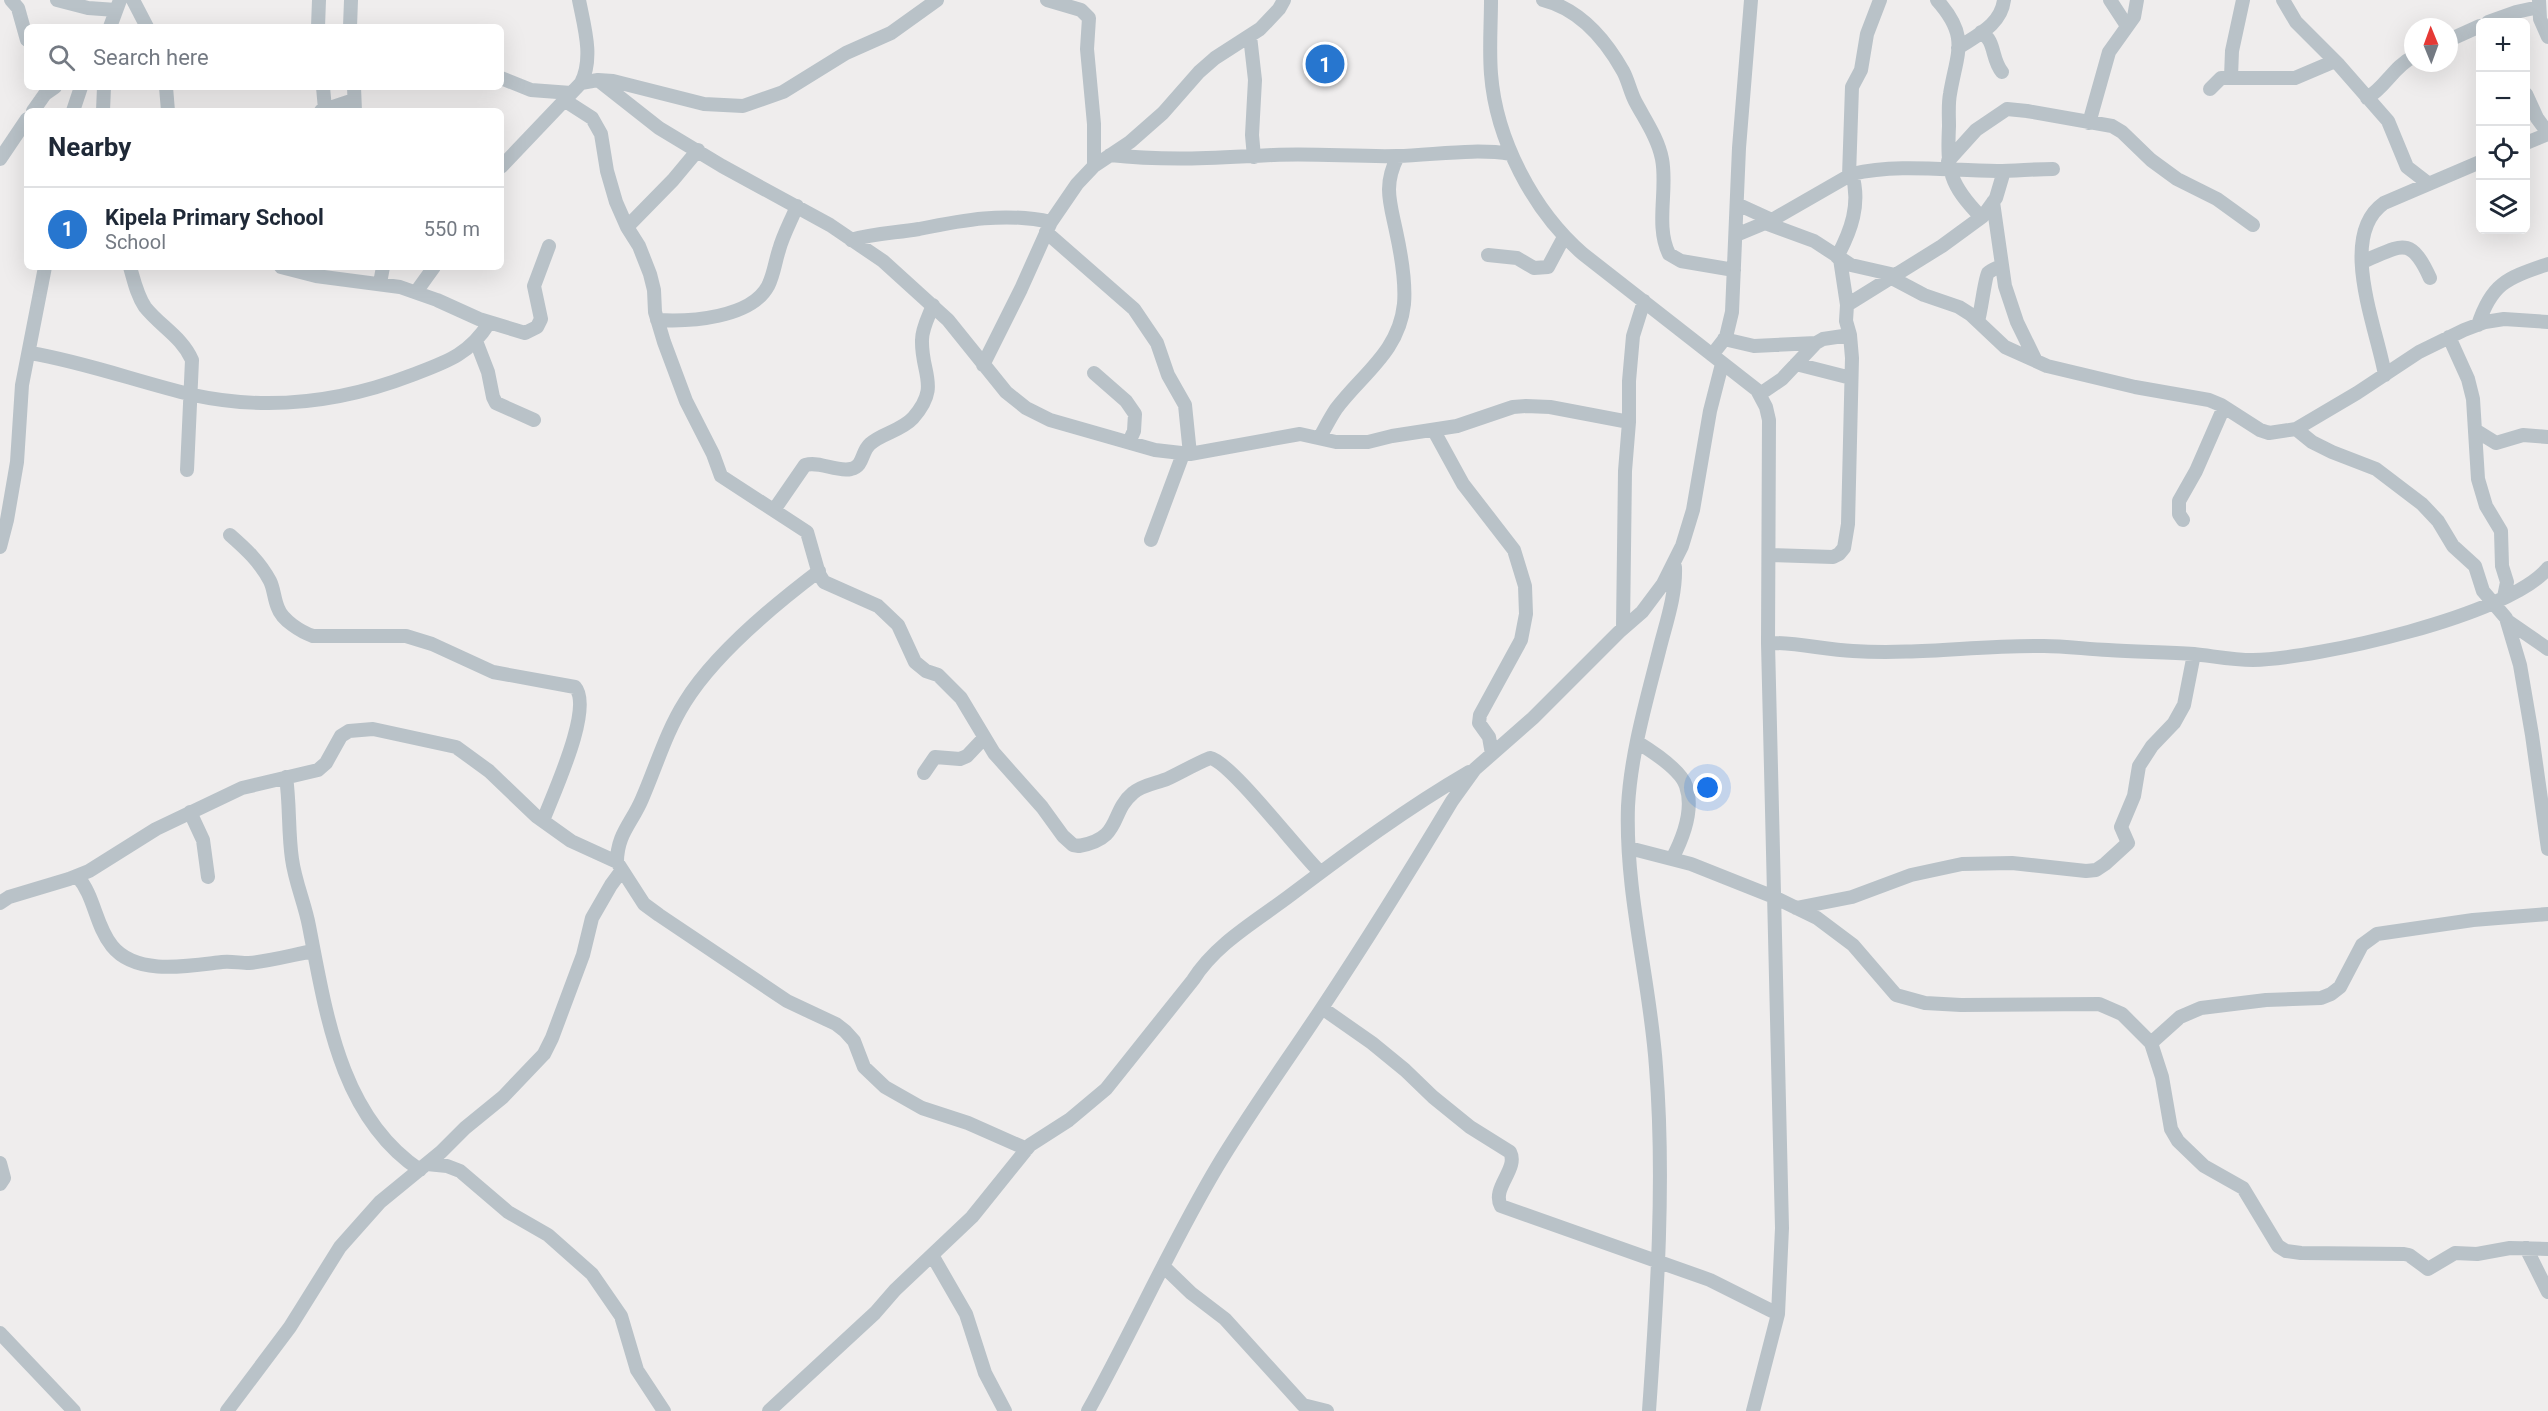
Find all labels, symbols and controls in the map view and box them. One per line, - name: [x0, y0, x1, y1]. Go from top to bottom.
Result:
- north arrow: [2404, 18, 2458, 72]
- map controls: [2476, 18, 2530, 234]
- button: +: [2476, 18, 2530, 72]
- search box: [24, 24, 504, 90]
- icon: search: [45, 41, 78, 74]
- pin: 1: [1306, 42, 1344, 86]
- text: Search here: [93, 45, 209, 70]
- button: −: [2476, 72, 2530, 126]
- button: locate: [2476, 126, 2530, 180]
- text: Nearby: [48, 132, 131, 162]
- button: layers: [2476, 180, 2530, 234]
- text: Kipela Primary School: [105, 205, 324, 230]
- text: 1: [62, 217, 73, 241]
- text: 550 m: [424, 217, 480, 241]
- text: School: [105, 230, 166, 254]
- your location: [1693, 773, 1722, 802]

